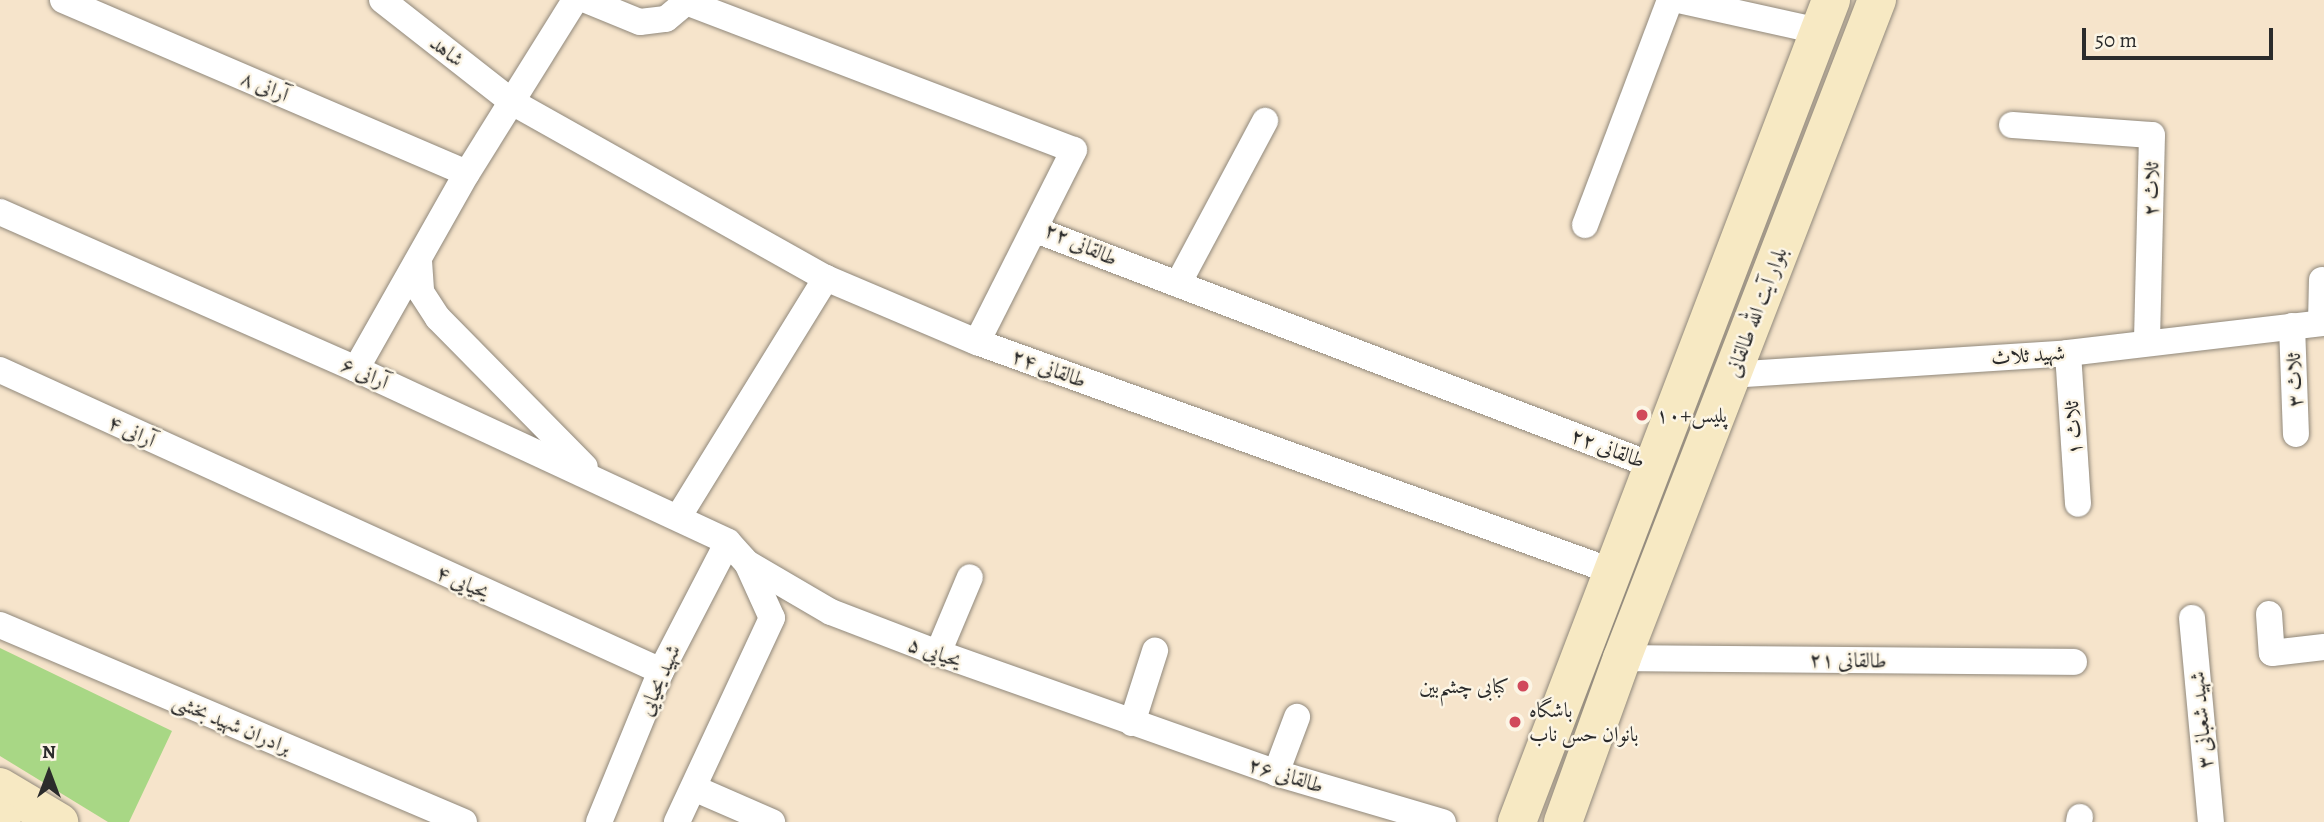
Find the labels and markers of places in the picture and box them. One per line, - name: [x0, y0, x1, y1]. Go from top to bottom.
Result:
- place label: پلیس+۱۰: [1656, 402, 1727, 428]
- marker: پلیس+۱۰: [1634, 407, 1650, 423]
- place label: کبابی چشم‌بین: [1419, 673, 1509, 699]
- marker: کبابی چشم‌بین: [1515, 678, 1531, 694]
- place label: باشگاه بانوان حس ناب: [1529, 697, 1639, 747]
- marker: باشگاه بانوان حس ناب: [1507, 714, 1523, 730]

